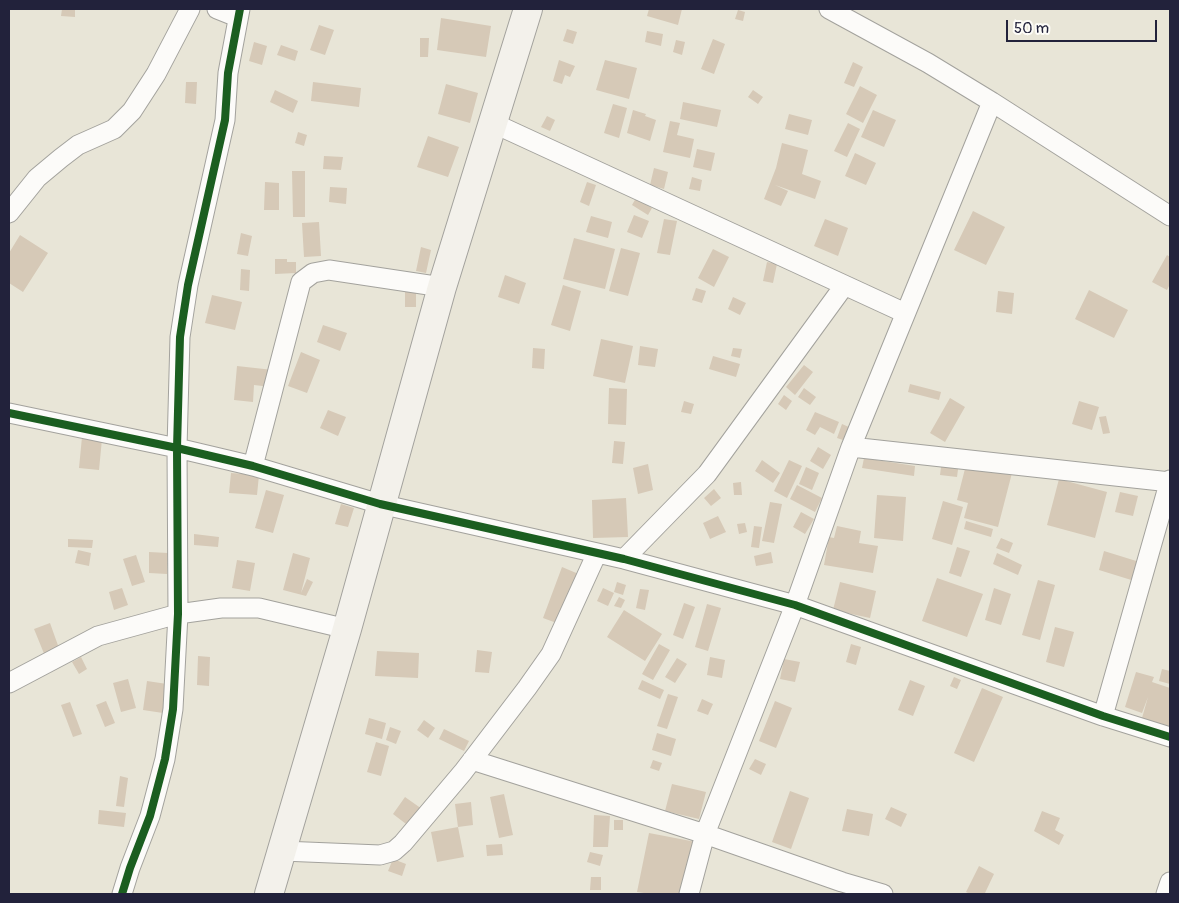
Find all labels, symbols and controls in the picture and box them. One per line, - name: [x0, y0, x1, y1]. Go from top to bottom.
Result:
- scale bar: [1009, 10, 1160, 42]
- text: 50 m: [1014, 19, 1049, 38]

